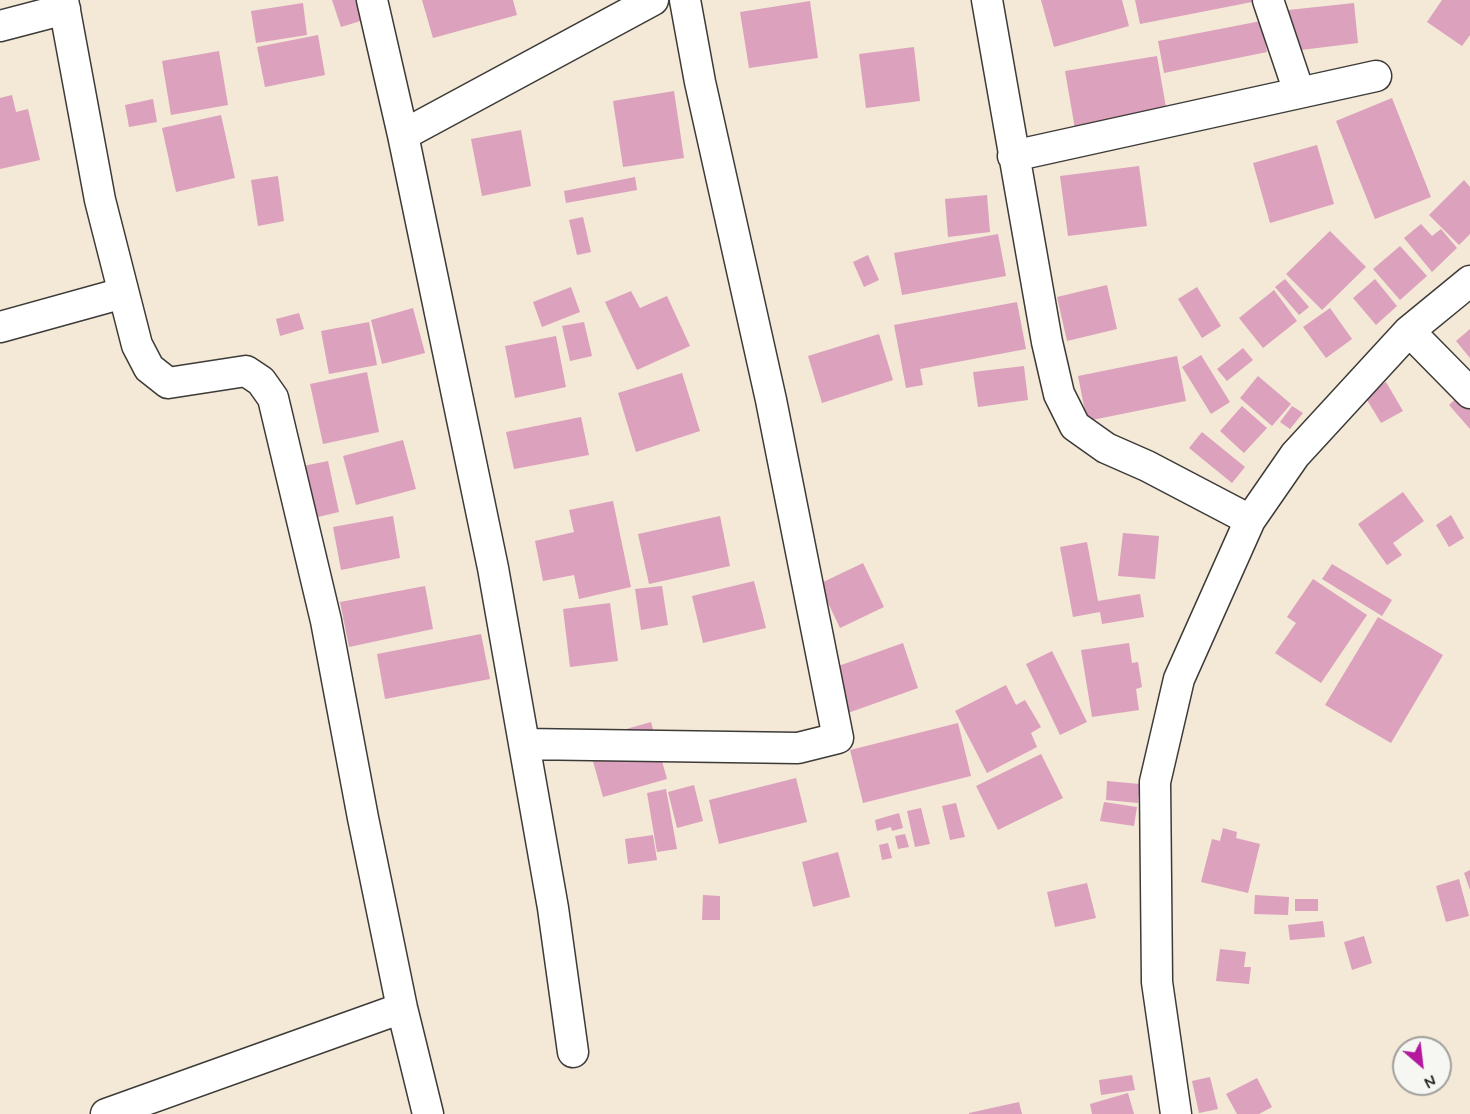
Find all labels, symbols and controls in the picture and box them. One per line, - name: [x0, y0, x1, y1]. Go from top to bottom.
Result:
- north arrow: [1392, 1036, 1452, 1096]
- text: N: [1420, 1069, 1439, 1092]

